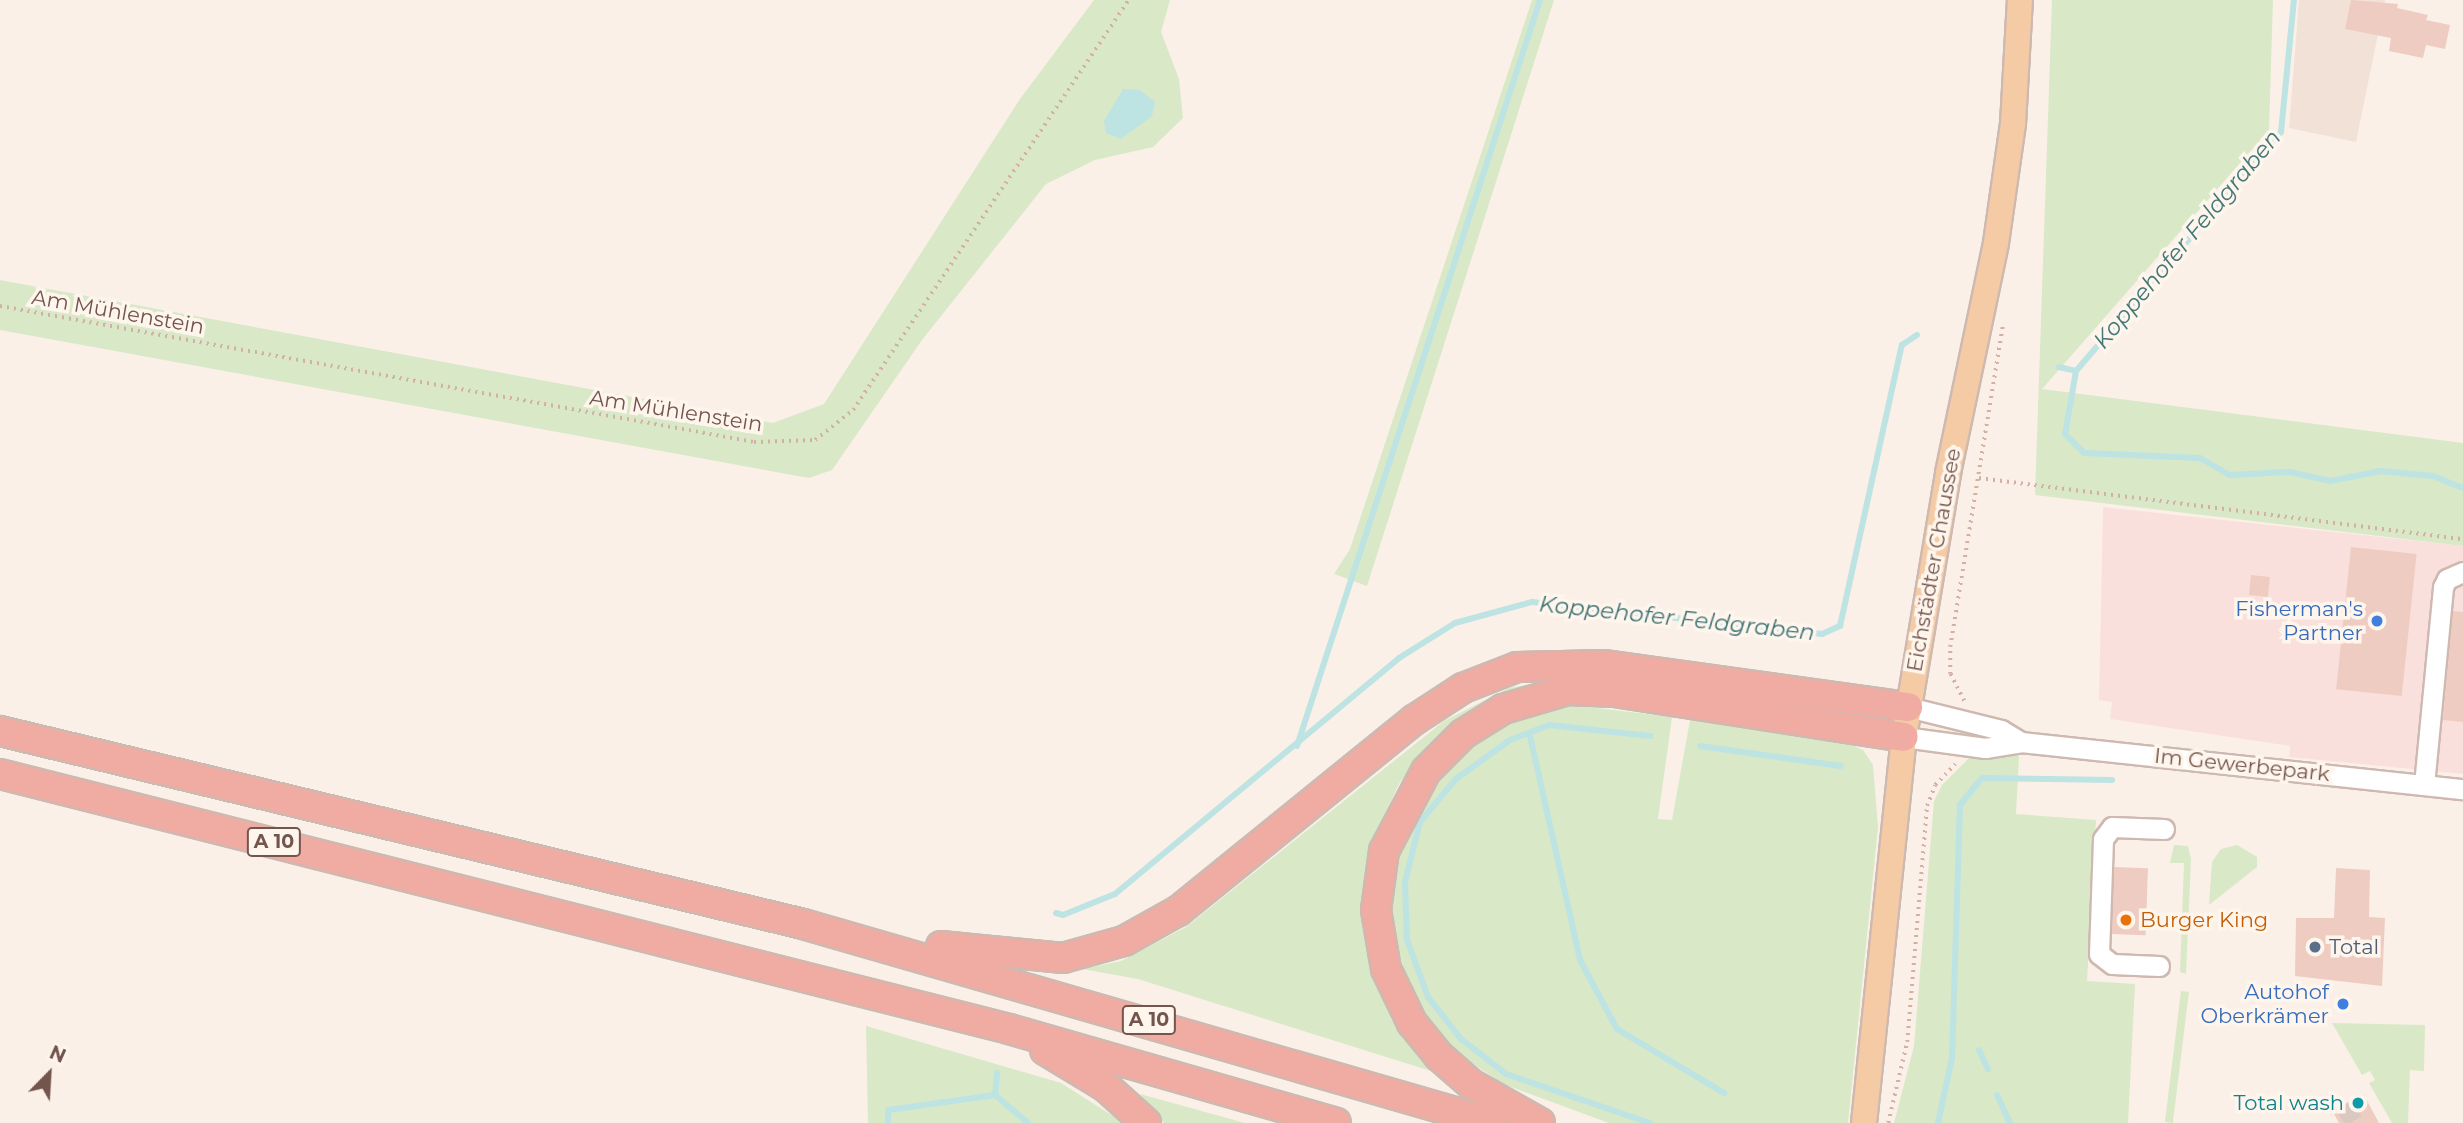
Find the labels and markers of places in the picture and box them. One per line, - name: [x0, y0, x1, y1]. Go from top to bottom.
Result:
- place label: Fisherman's Partner: [2235, 596, 2363, 646]
- marker: Fisherman's Partner: [2369, 613, 2385, 629]
- place label: Burger King: [2140, 907, 2268, 933]
- marker: Burger King: [2118, 912, 2134, 928]
- place label: Total: [2329, 934, 2379, 960]
- marker: Total: [2307, 939, 2323, 955]
- place label: Autohof Oberkrämer: [2200, 979, 2329, 1029]
- marker: Autohof Oberkrämer: [2335, 996, 2351, 1012]
- place label: Total wash: [2233, 1090, 2344, 1116]
- marker: Total wash: [2350, 1095, 2366, 1111]

